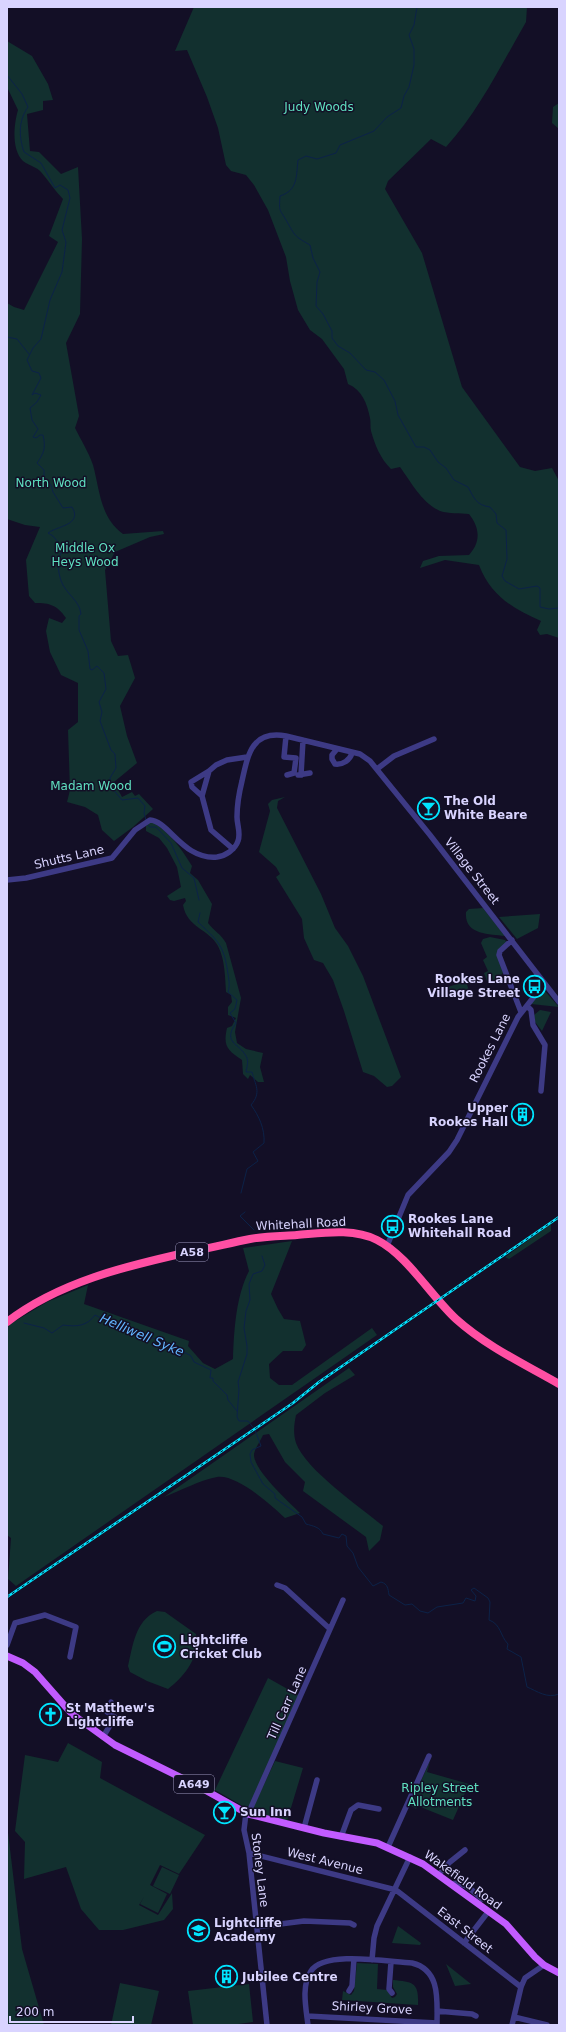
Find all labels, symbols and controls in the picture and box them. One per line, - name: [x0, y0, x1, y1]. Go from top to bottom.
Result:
- park label: Judy Woods: [283, 100, 354, 114]
- park label: North Wood: [16, 476, 86, 490]
- park label: Middle Ox Heys Wood: [51, 541, 119, 569]
- park label: Madam Wood: [50, 779, 132, 793]
- place label: The Old White Beare: [444, 794, 527, 822]
- bar icon: The Old White Beare: [416, 795, 442, 821]
- street label: Village Street: [442, 835, 503, 907]
- street label: Shutts Lane: [33, 842, 105, 872]
- place label: Rookes Lane Village Street: [427, 972, 520, 1000]
- bus stop icon: Rookes Lane Village Street: [522, 973, 548, 999]
- street label: Rookes Lane: [467, 1011, 513, 1085]
- place label: Upper Rookes Hall: [429, 1101, 508, 1129]
- building icon: Upper Rookes Hall: [510, 1102, 536, 1128]
- place label: Rookes Lane Whitehall Road: [408, 1212, 511, 1240]
- bus stop icon: Rookes Lane Whitehall Road: [379, 1213, 405, 1239]
- street label: Whitehall Road: [255, 1215, 347, 1233]
- road number: A58: [176, 1243, 208, 1261]
- water label: Helliwell Syke: [98, 1310, 186, 1360]
- place label: Lightcliffe Cricket Club: [180, 1633, 262, 1661]
- sports icon: Lightcliffe Cricket Club: [152, 1634, 178, 1660]
- street label: Till Carr Lane: [264, 1664, 309, 1743]
- place label: St Matthew's Lightcliffe: [66, 1701, 155, 1729]
- church icon: St Matthew's Lightcliffe: [37, 1702, 63, 1728]
- road number: A649: [174, 1775, 214, 1793]
- park label: Ripley Street Allotments: [401, 1781, 479, 1809]
- bar icon: Sun Inn: [212, 1799, 238, 1825]
- place label: Sun Inn: [240, 1805, 291, 1819]
- street label: Stoney Lane: [249, 1832, 271, 1908]
- street label: West Avenue: [286, 1845, 364, 1877]
- street label: Wakefield Road: [422, 1847, 504, 1913]
- street label: East Street: [435, 1904, 496, 1956]
- place label: Lightcliffe Academy: [214, 1916, 282, 1944]
- school or university icon: Lightcliffe Academy: [185, 1917, 211, 1943]
- building icon: Jubilee Centre: [214, 1964, 240, 1990]
- place label: Jubilee Centre: [241, 1970, 338, 1984]
- scale bar: [10, 1998, 133, 2024]
- street label: Shirley Grove: [331, 1999, 413, 2017]
- text: 200 m: [16, 2005, 54, 2019]

